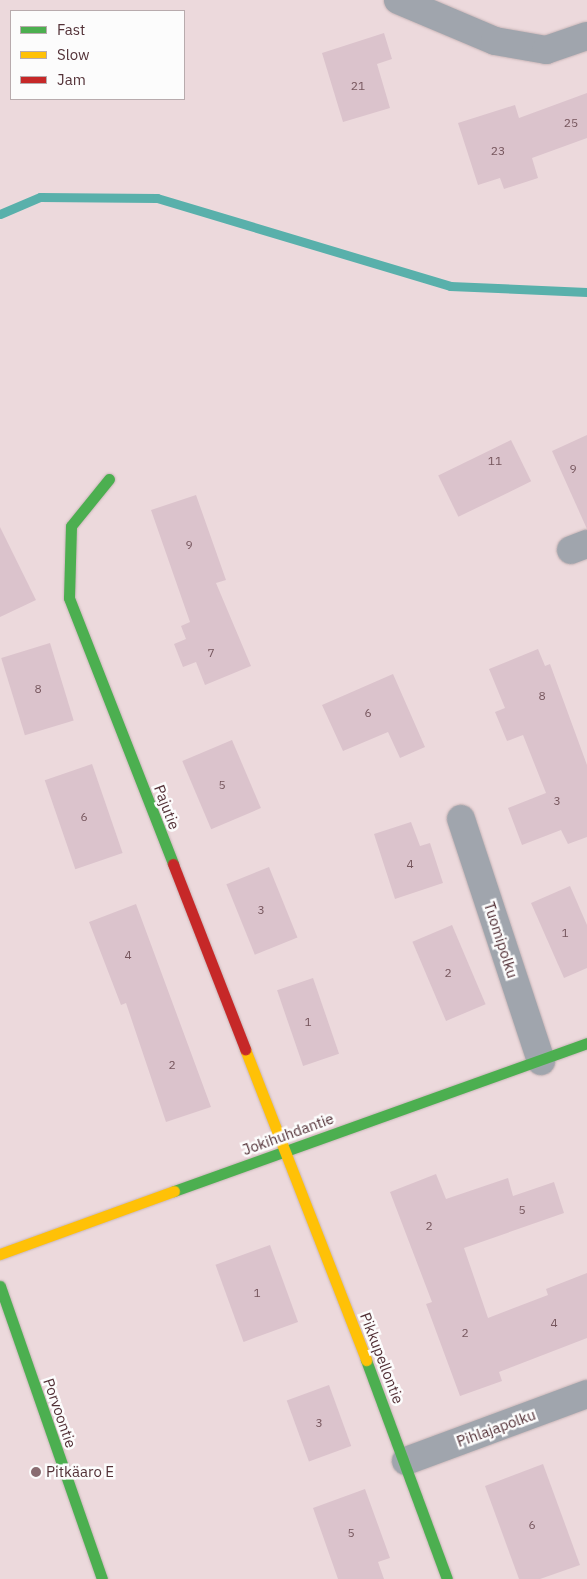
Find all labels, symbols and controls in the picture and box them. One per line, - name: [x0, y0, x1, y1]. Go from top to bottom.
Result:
- legend: [10, 10, 185, 100]
- text: Fast: [57, 20, 85, 39]
- text: Slow: [57, 45, 90, 64]
- text: Jam: [57, 70, 86, 89]
- house number: 21: [351, 79, 365, 93]
- house number: 25: [564, 116, 578, 130]
- house number: 23: [491, 144, 505, 158]
- house number: 11: [488, 454, 502, 468]
- house number: 9: [569, 462, 577, 476]
- house number: 9: [185, 538, 193, 552]
- house number: 7: [207, 646, 215, 660]
- house number: 8: [34, 682, 42, 696]
- house number: 8: [538, 689, 546, 703]
- house number: 6: [364, 706, 372, 720]
- house number: 5: [218, 778, 226, 792]
- street label: Pajutie: [150, 782, 184, 832]
- house number: 3: [553, 794, 561, 808]
- house number: 6: [80, 810, 88, 824]
- house number: 4: [406, 857, 414, 871]
- street label: Tuomipolku: [480, 900, 522, 980]
- house number: 3: [257, 903, 265, 917]
- house number: 1: [561, 926, 569, 940]
- house number: 4: [124, 948, 132, 962]
- house number: 2: [444, 966, 452, 980]
- house number: 1: [304, 1015, 312, 1029]
- house number: 2: [168, 1058, 176, 1072]
- street label: Jokihuhdantie: [240, 1109, 336, 1159]
- house number: 5: [518, 1203, 526, 1217]
- house number: 2: [425, 1219, 433, 1233]
- house number: 1: [253, 1286, 261, 1300]
- street label: Pikkupellontie: [356, 1310, 408, 1406]
- house number: 4: [550, 1316, 558, 1330]
- house number: 2: [461, 1326, 469, 1340]
- street label: Porvoontie: [40, 1376, 80, 1450]
- street label: Pihlajapolku: [454, 1405, 538, 1451]
- house number: 3: [315, 1416, 323, 1430]
- place label: Pitkäaro E: [46, 1463, 114, 1481]
- marker: Pitkäaro E: [30, 1466, 42, 1478]
- house number: 6: [528, 1518, 536, 1532]
- house number: 5: [347, 1526, 355, 1540]

